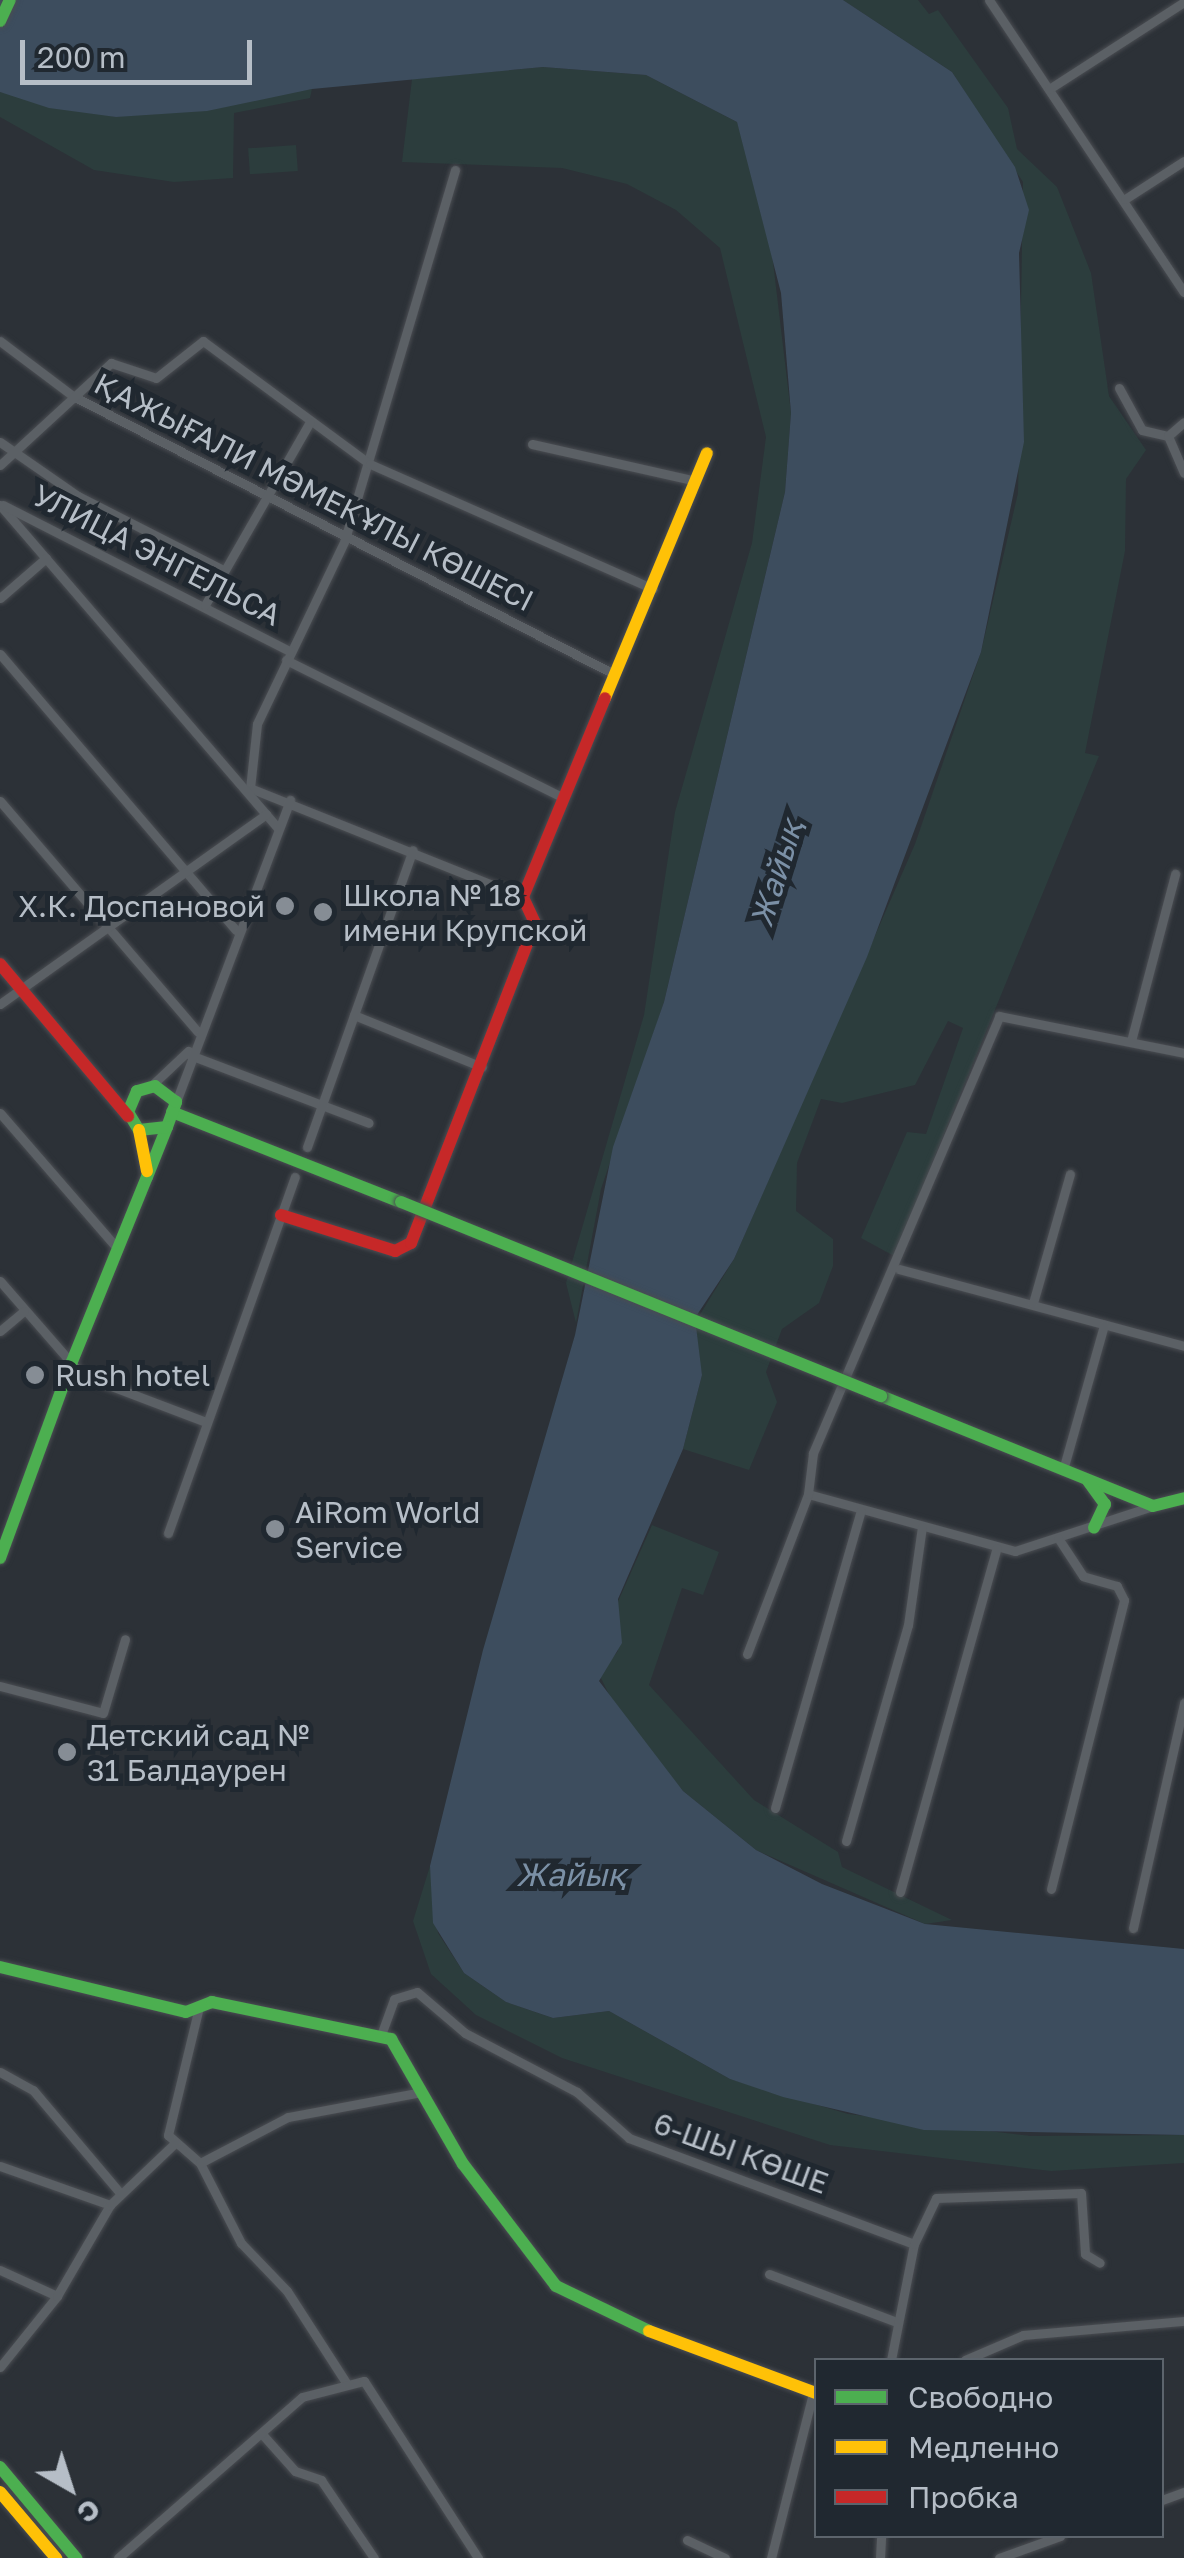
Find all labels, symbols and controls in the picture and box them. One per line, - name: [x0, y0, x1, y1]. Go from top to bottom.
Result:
- scale bar: [25, 20, 258, 82]
- text: 200 m: [37, 39, 126, 75]
- street label: ҚАЖЫҒАЛИ МӘМЕКҰЛЫ КӨШЕСІ: [88, 365, 540, 619]
- street label: УЛИЦА ЭНГЕЛЬСА: [27, 477, 287, 633]
- water label: Жайық: [742, 815, 810, 931]
- place label: Школа № 18 имени Крупской: [343, 877, 587, 948]
- place label: Х.К. Доспановой: [18, 888, 265, 924]
- marker: Х.К. Доспановой: [274, 895, 296, 917]
- marker: Школа № 18 имени Крупской: [312, 901, 334, 923]
- place label: Rush hotel: [55, 1357, 210, 1393]
- marker: Rush hotel: [24, 1364, 46, 1386]
- place label: AiRom World Service: [295, 1494, 480, 1564]
- marker: AiRom World Service: [264, 1518, 286, 1540]
- place label: Детский сад № 31 Балдаурен: [87, 1717, 310, 1788]
- marker: Детский сад № 31 Балдаурен: [56, 1741, 78, 1763]
- water label: Жайық: [516, 1855, 626, 1893]
- street label: 6-ШЫ КӨШЕ: [649, 2105, 833, 2201]
- legend: [814, 2358, 1164, 2538]
- text: Свободно: [908, 2379, 1053, 2415]
- text: Медленно: [908, 2429, 1059, 2465]
- north arrow: [20, 2438, 120, 2538]
- text: Пробка: [908, 2479, 1019, 2515]
- text: С: [71, 2493, 107, 2531]

